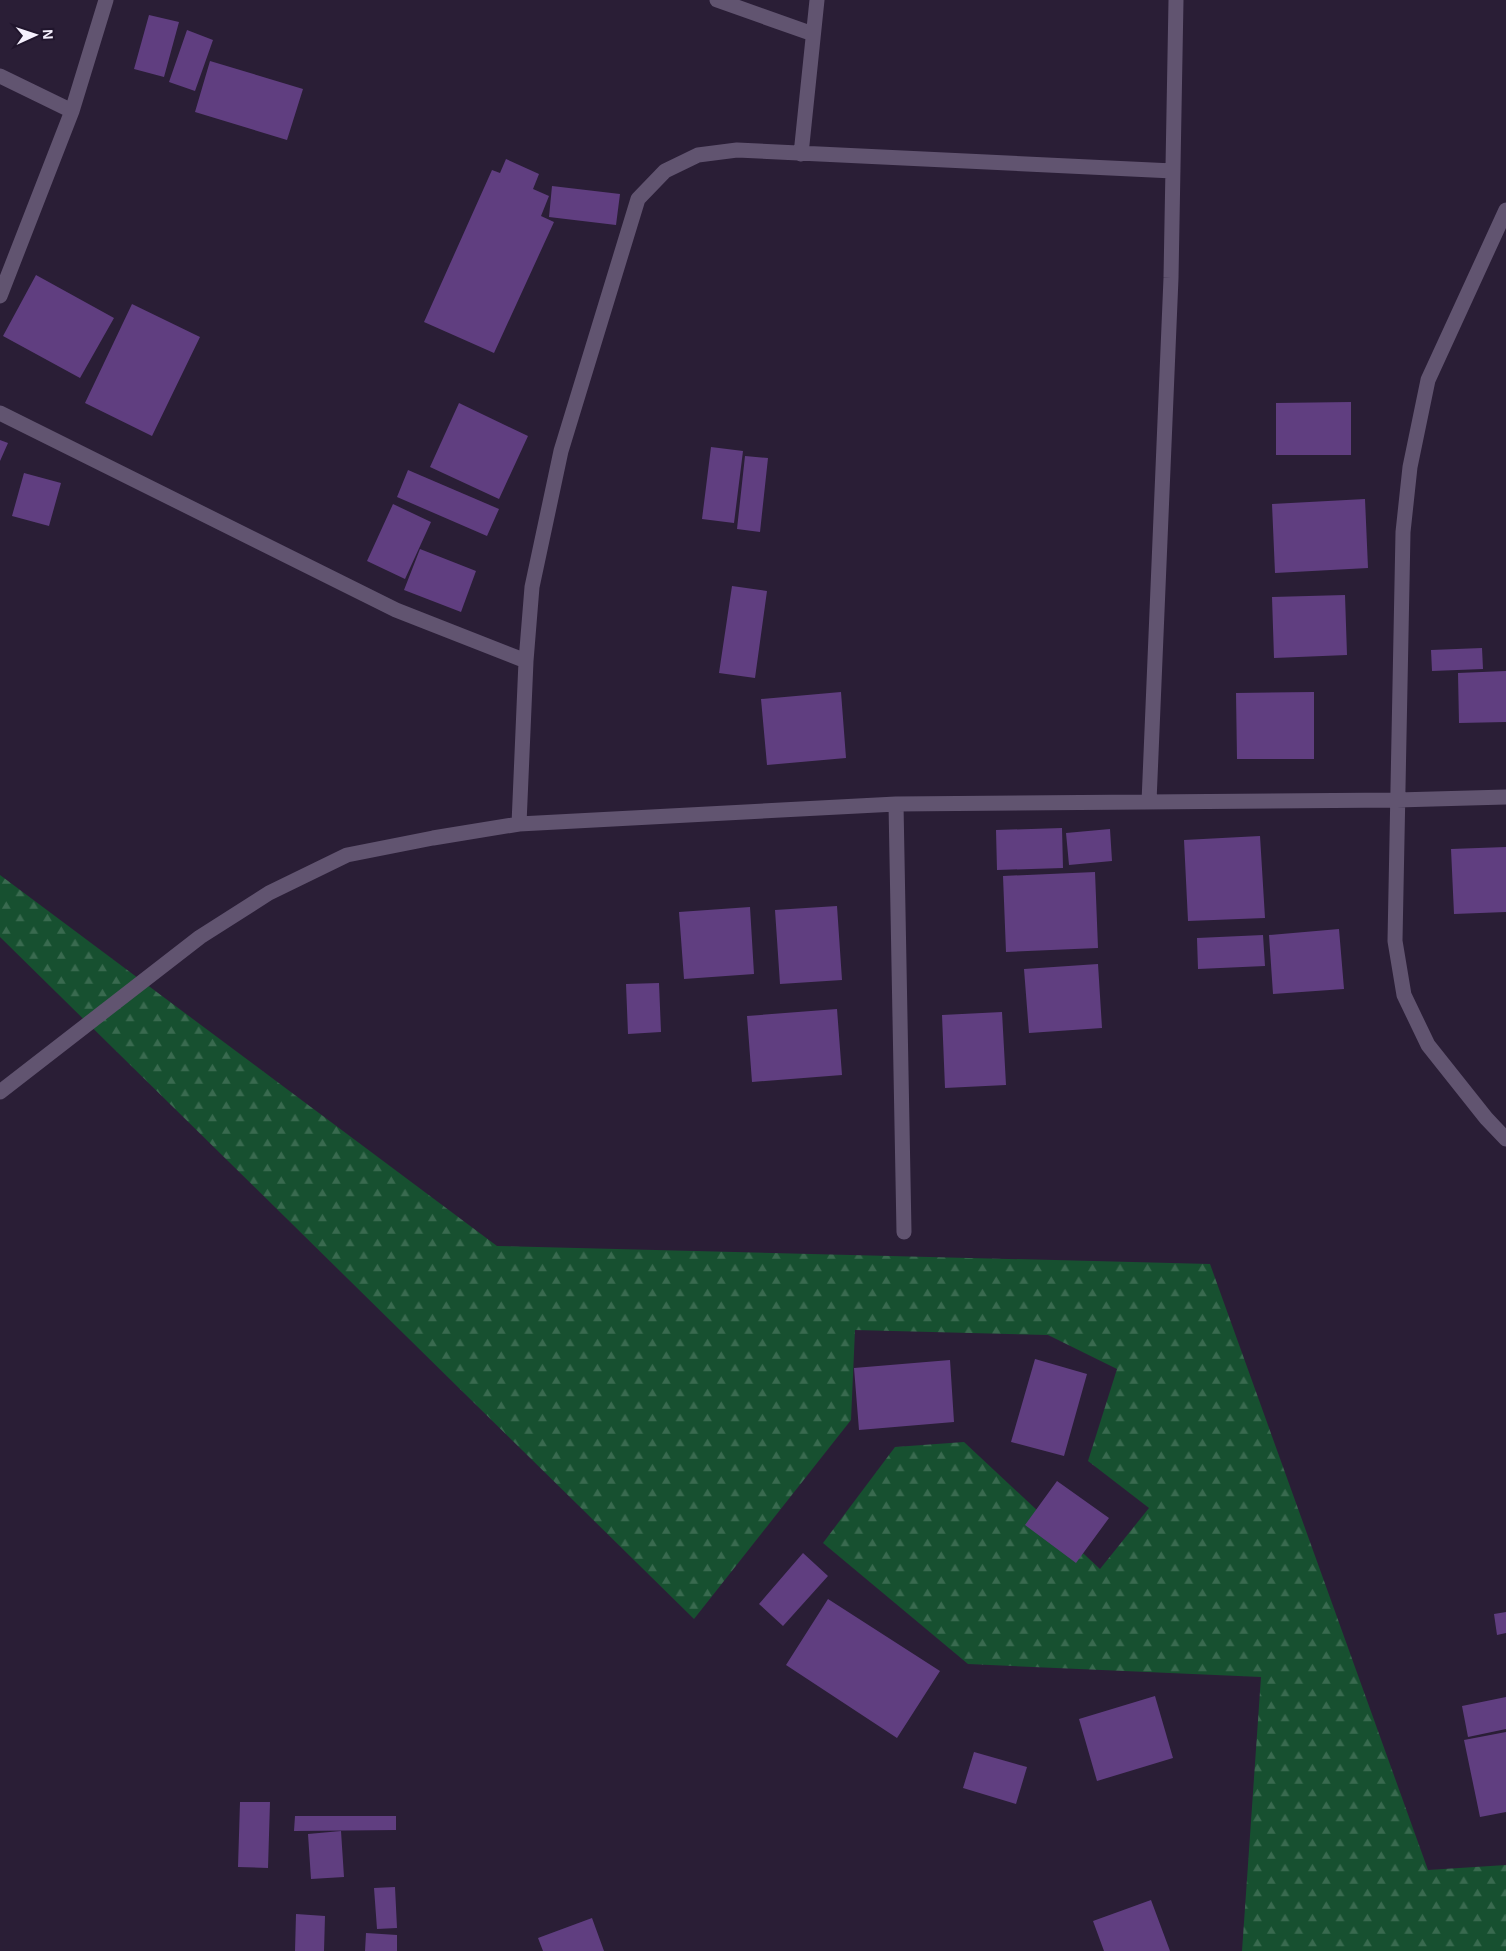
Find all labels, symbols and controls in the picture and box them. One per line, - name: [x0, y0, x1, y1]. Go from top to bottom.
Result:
- north arrow: [10, 10, 60, 60]
- text: N: [40, 29, 56, 40]

